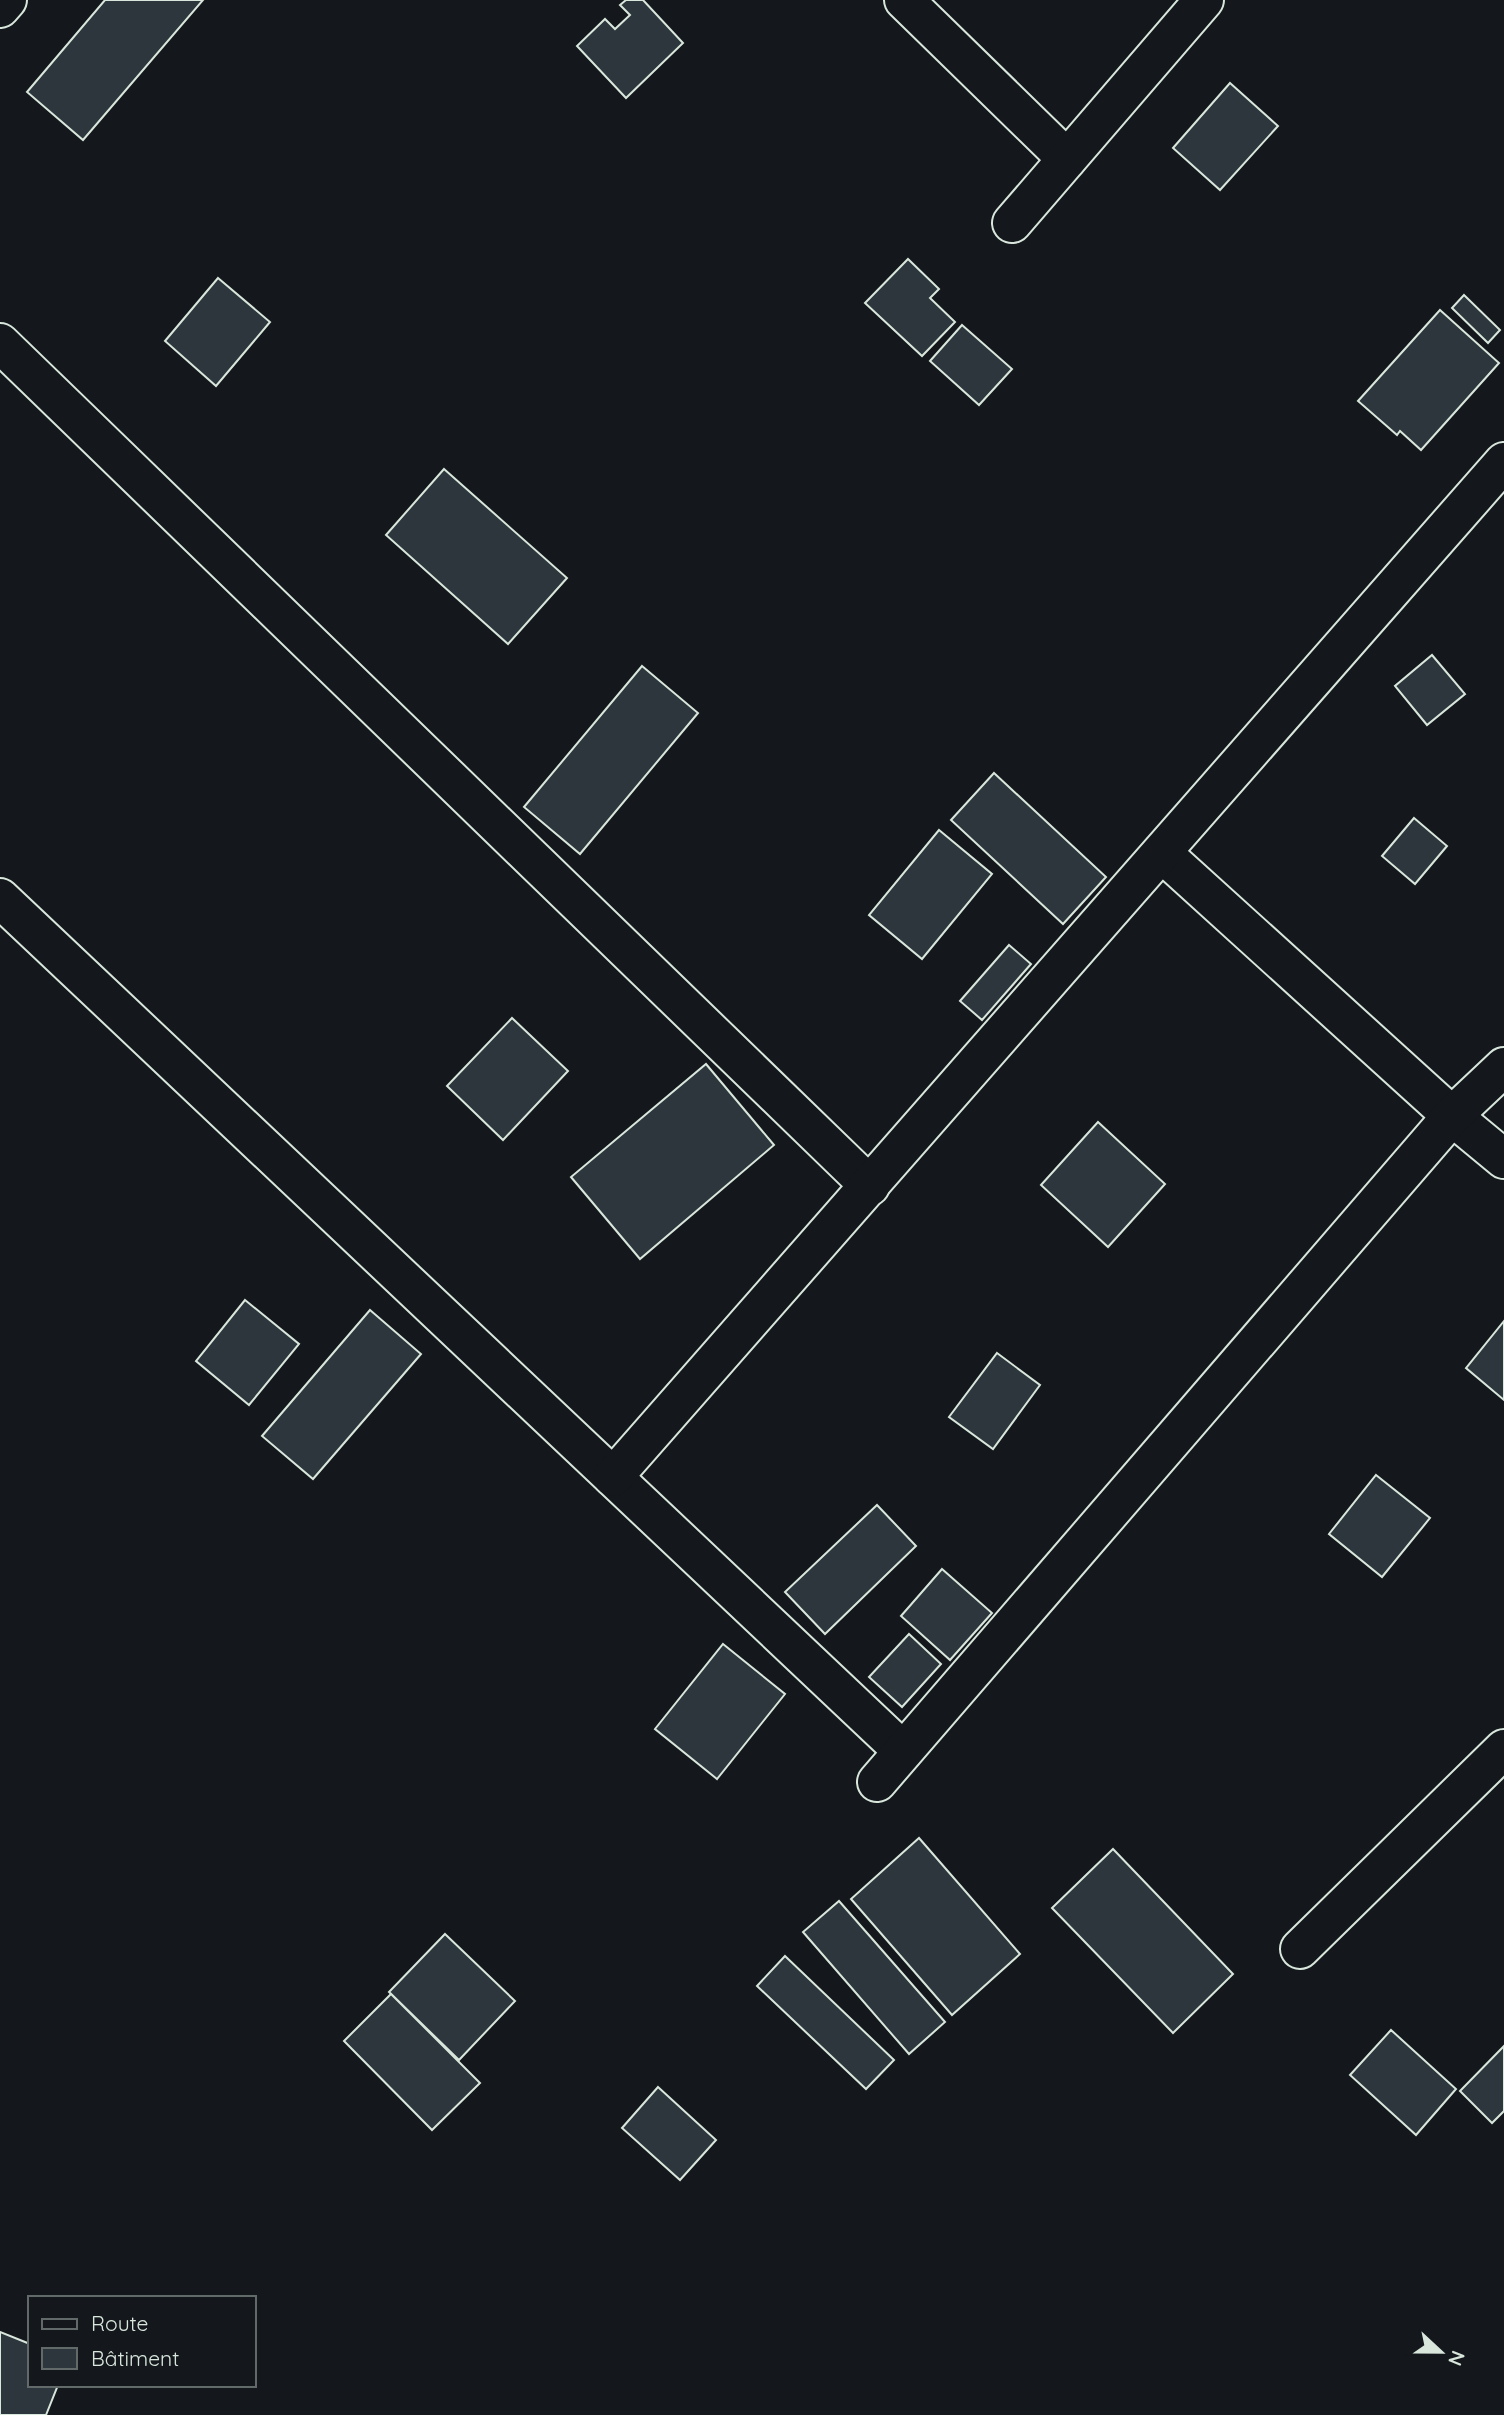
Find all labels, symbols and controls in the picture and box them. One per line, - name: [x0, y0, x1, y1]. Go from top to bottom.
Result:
- legend: [28, 2296, 256, 2387]
- text: Route: [91, 2310, 148, 2336]
- north arrow: [1406, 2317, 1476, 2387]
- text: Bâtiment: [91, 2345, 179, 2371]
- text: N: [1443, 2347, 1471, 2369]

